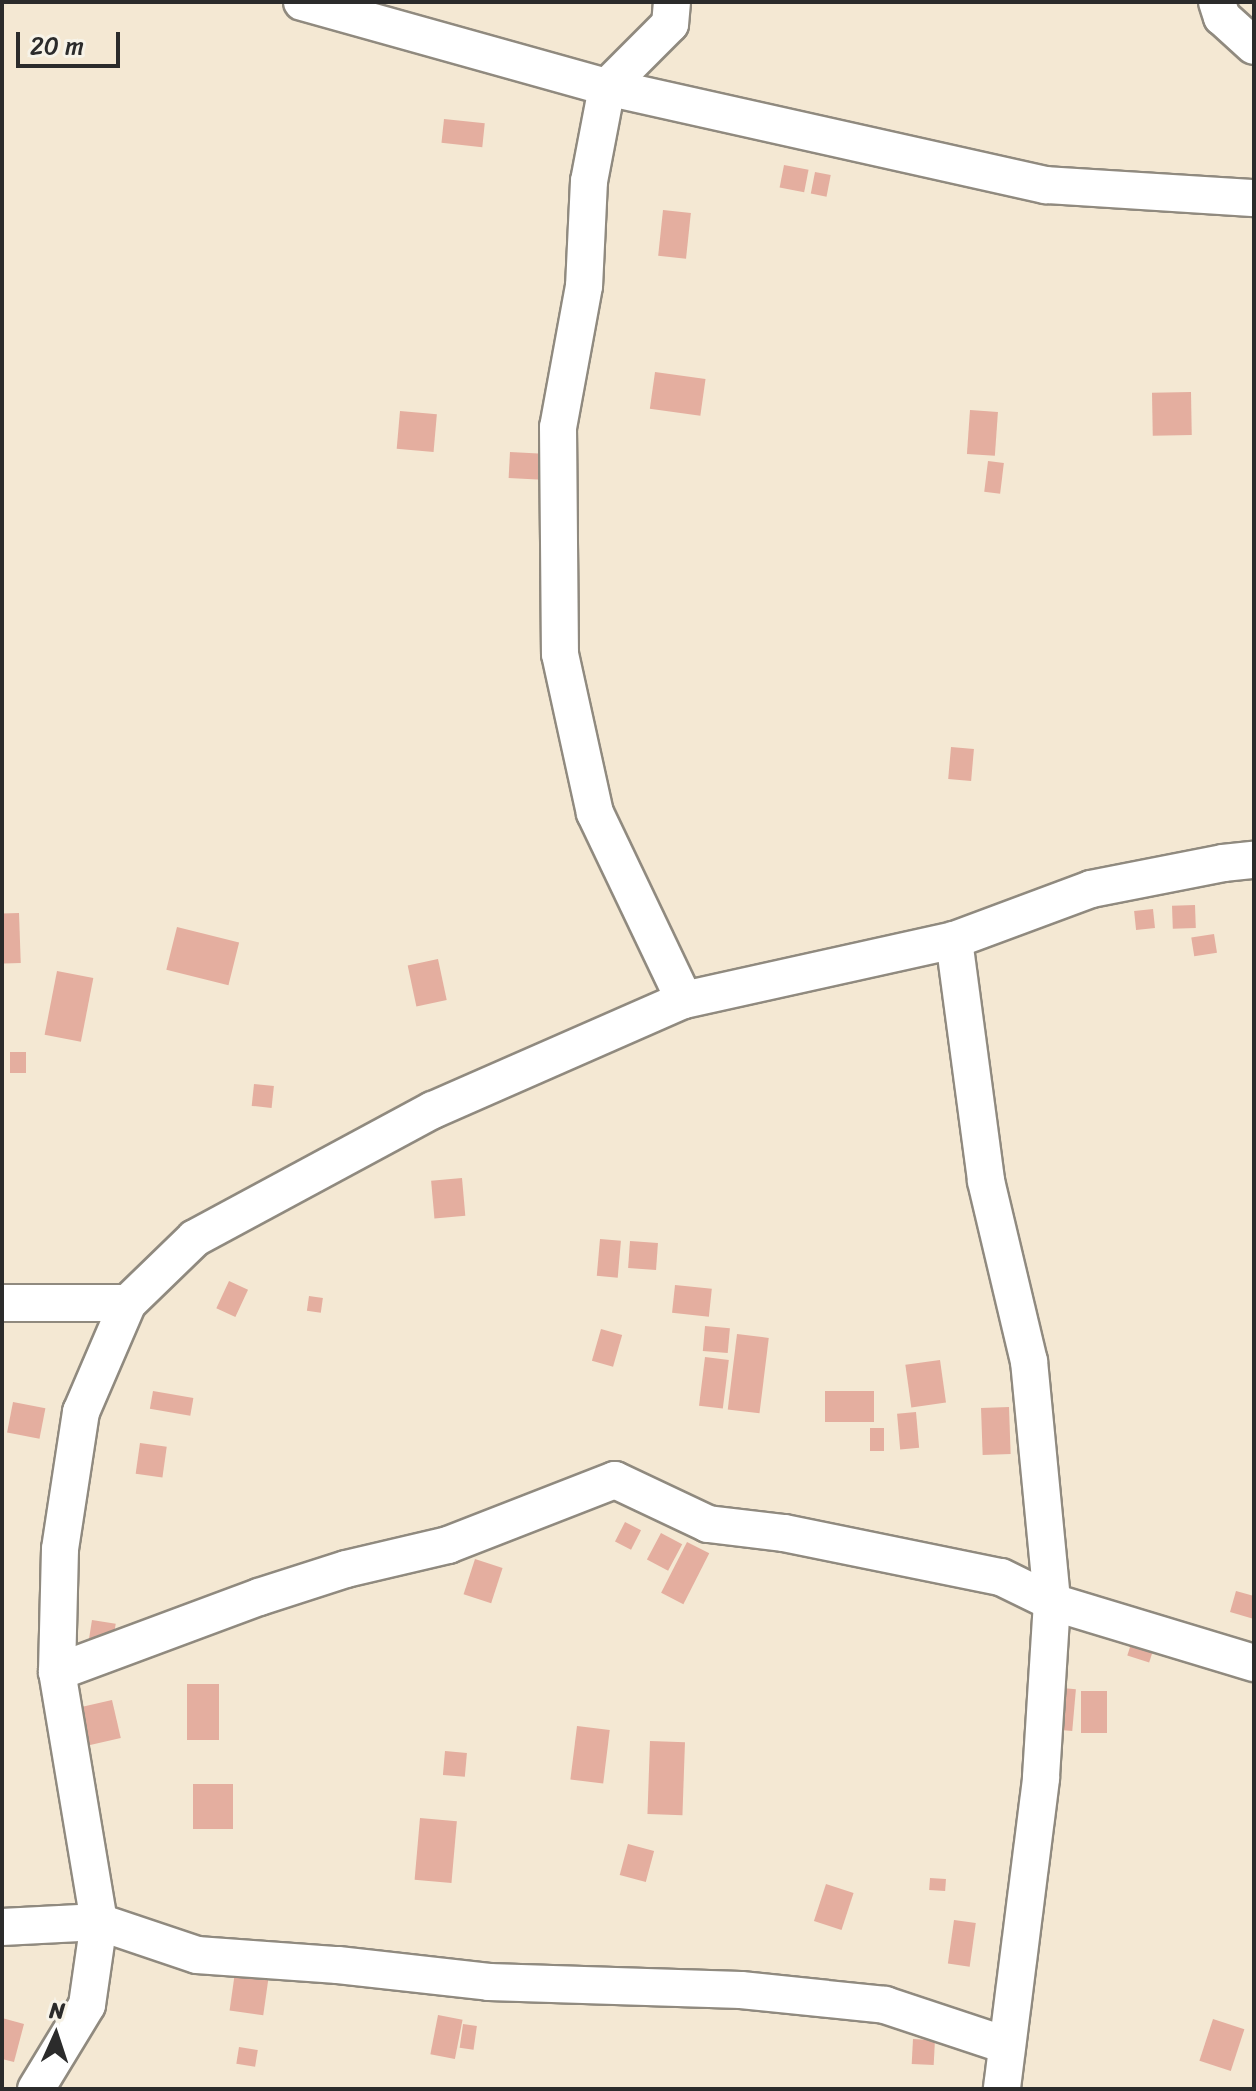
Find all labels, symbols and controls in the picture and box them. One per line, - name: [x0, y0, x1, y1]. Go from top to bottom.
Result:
- scale bar: [20, 16, 124, 66]
- text: 20 m: [30, 25, 84, 67]
- text: N: [49, 1991, 66, 2030]
- north arrow: [16, 1995, 96, 2075]

